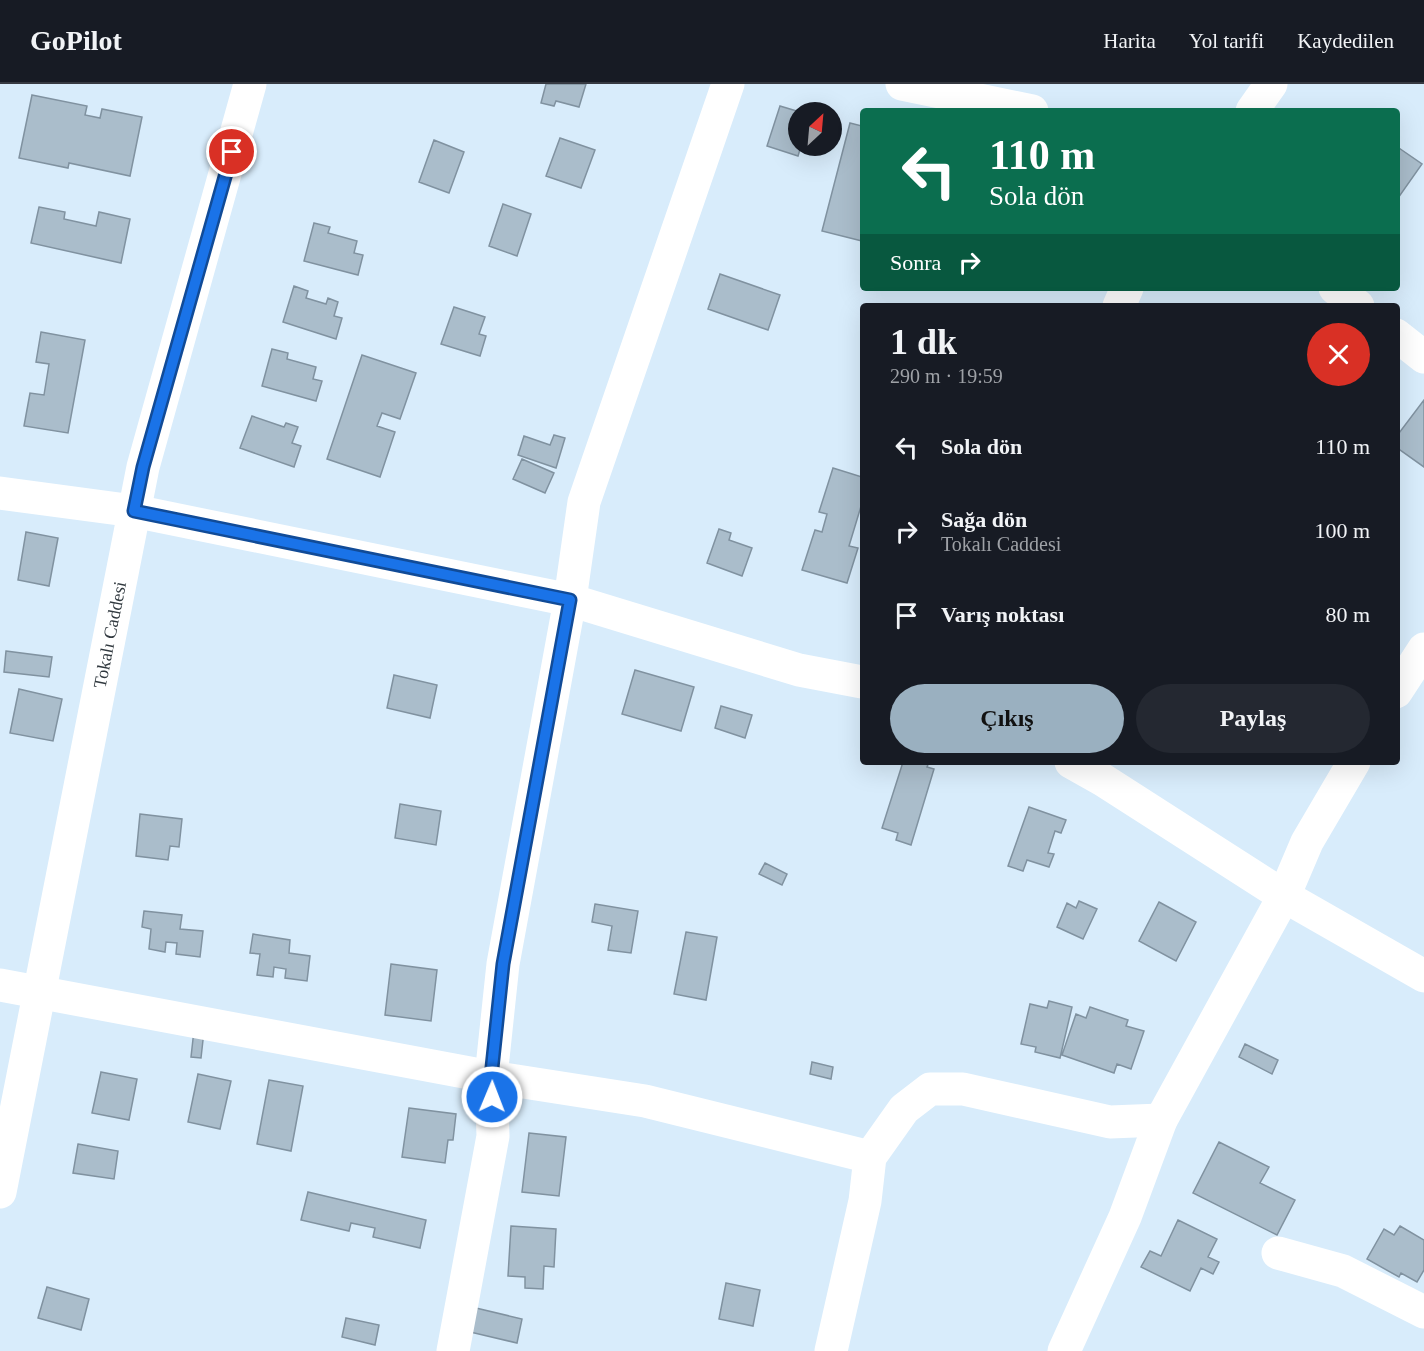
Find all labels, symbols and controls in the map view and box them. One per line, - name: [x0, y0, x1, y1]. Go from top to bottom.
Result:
- text: GoPilot: [30, 25, 122, 56]
- text: Harita: [1103, 29, 1156, 53]
- text: Yol tarifi: [1189, 29, 1264, 53]
- text: Kaydedilen: [1297, 29, 1394, 53]
- north arrow: [788, 102, 842, 156]
- map controls: [788, 102, 842, 156]
- pin: [206, 126, 257, 177]
- icon: left: [890, 132, 968, 210]
- text: 110 m: [989, 132, 1095, 178]
- icon: arrive: [215, 135, 248, 168]
- text: Sola dön: [989, 181, 1084, 211]
- icon: right: [953, 246, 986, 279]
- text: Sonra: [890, 250, 941, 275]
- text: 1 dk: [890, 322, 957, 362]
- button: close: [1307, 323, 1370, 386]
- text: 290 m · 19:59: [890, 365, 1003, 387]
- icon: left: [890, 431, 923, 464]
- text: Sola dön: [941, 434, 1022, 459]
- text: 110 m: [1315, 434, 1370, 459]
- text: Sağa dön: [941, 507, 1027, 532]
- icon: right: [890, 515, 923, 548]
- text: 100 m: [1314, 518, 1370, 543]
- text: Tokalı Caddesi: [941, 533, 1061, 555]
- street label: Tokalı Caddesi: [90, 580, 130, 690]
- icon: arrive: [890, 599, 923, 632]
- text: Varış noktası: [941, 602, 1064, 627]
- text: 80 m: [1325, 602, 1370, 627]
- button: Çıkış: [890, 684, 1124, 753]
- button: Paylaş: [1136, 684, 1370, 753]
- position arrow: [460, 1065, 524, 1129]

